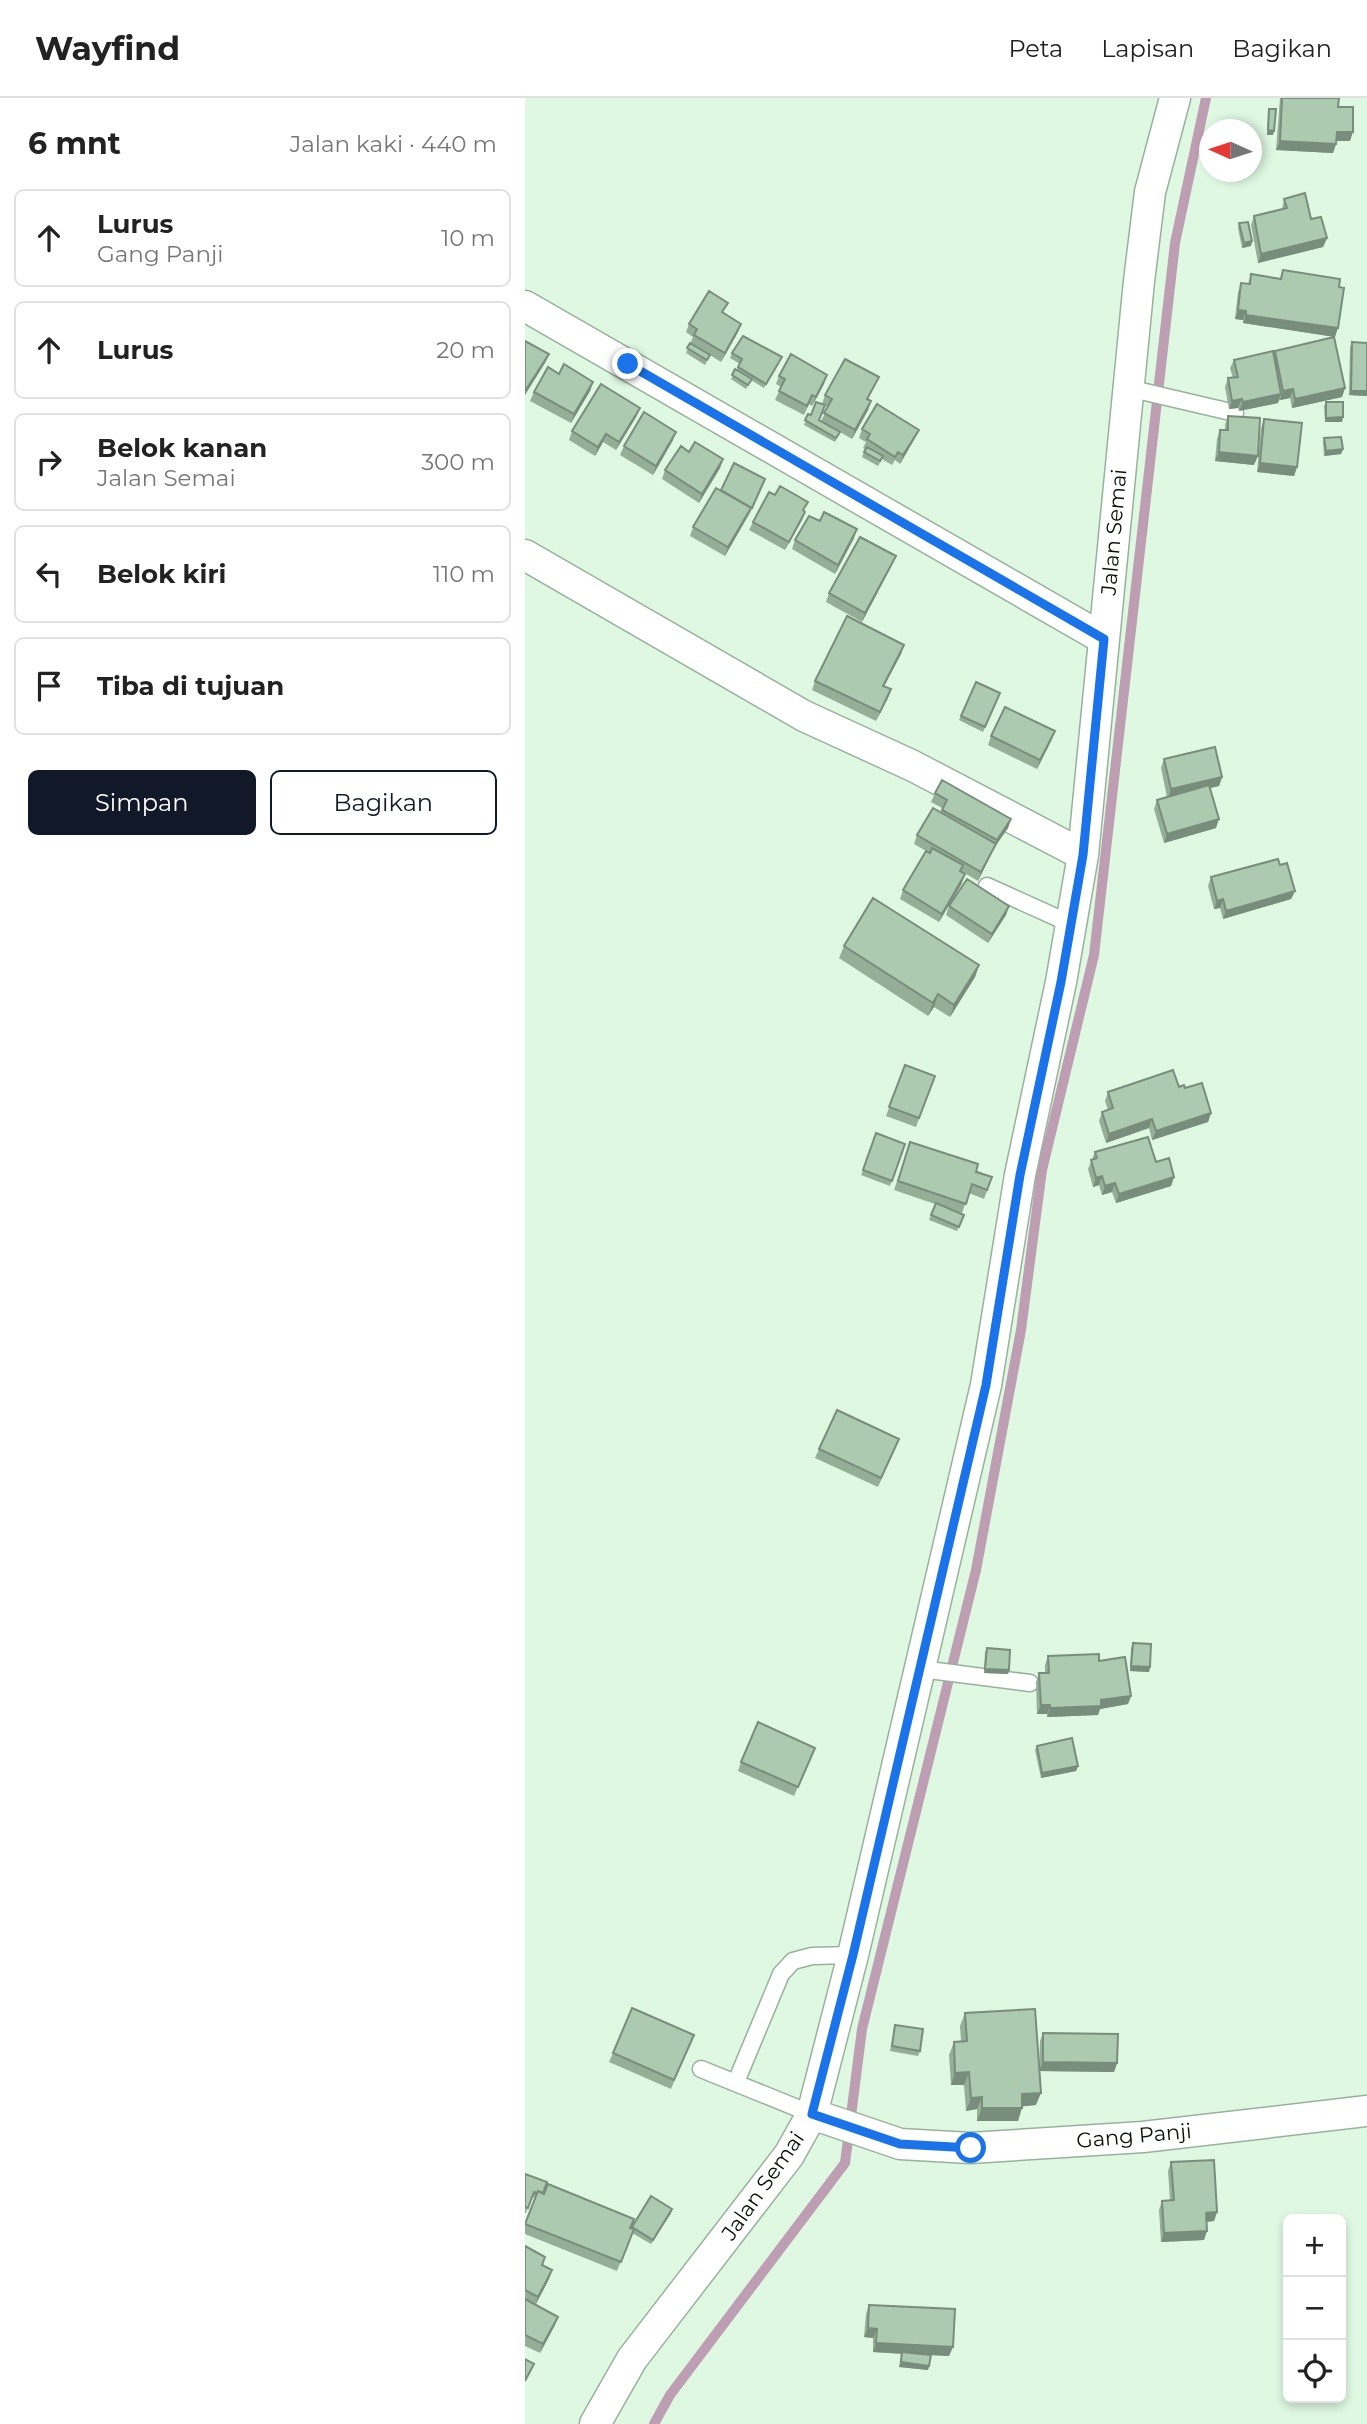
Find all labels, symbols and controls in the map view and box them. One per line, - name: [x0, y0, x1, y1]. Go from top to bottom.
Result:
- text: Wayfind: [35, 28, 180, 68]
- text: Peta: [1008, 34, 1063, 63]
- text: Lapisan: [1101, 34, 1194, 63]
- text: Bagikan: [1232, 34, 1332, 63]
- north arrow: [1199, 119, 1262, 182]
- text: 6 mnt: [28, 125, 121, 162]
- text: Jalan kaki · 440 m: [290, 130, 497, 158]
- text: Lurus: [97, 208, 173, 240]
- icon: ahead: [30, 219, 68, 257]
- text: 10 m: [441, 224, 495, 252]
- text: Gang Panji: [97, 240, 223, 268]
- icon: ahead: [30, 331, 68, 369]
- text: Lurus: [97, 334, 173, 366]
- text: 20 m: [436, 336, 495, 364]
- route end: [612, 348, 643, 379]
- text: Belok kanan: [97, 432, 267, 464]
- icon: right: [30, 443, 68, 481]
- text: 300 m: [421, 448, 495, 476]
- text: Jalan Semai: [97, 464, 236, 492]
- street label: Jalan Semai: [1095, 468, 1131, 597]
- icon: left: [30, 555, 68, 593]
- text: Belok kiri: [97, 558, 226, 590]
- text: 110 m: [433, 560, 495, 588]
- icon: arrive: [30, 667, 68, 705]
- text: Tiba di tujuan: [97, 670, 284, 702]
- button: Simpan: [28, 770, 256, 835]
- button: Bagikan: [270, 770, 497, 835]
- street label: Gang Panji: [1075, 2118, 1193, 2153]
- street label: Jalan Semai: [715, 2127, 809, 2246]
- route start: [955, 2132, 986, 2163]
- map controls: [1283, 2214, 1346, 2403]
- button: +: [1283, 2214, 1346, 2277]
- button: −: [1283, 2277, 1346, 2340]
- button: locate: [1283, 2340, 1346, 2403]

